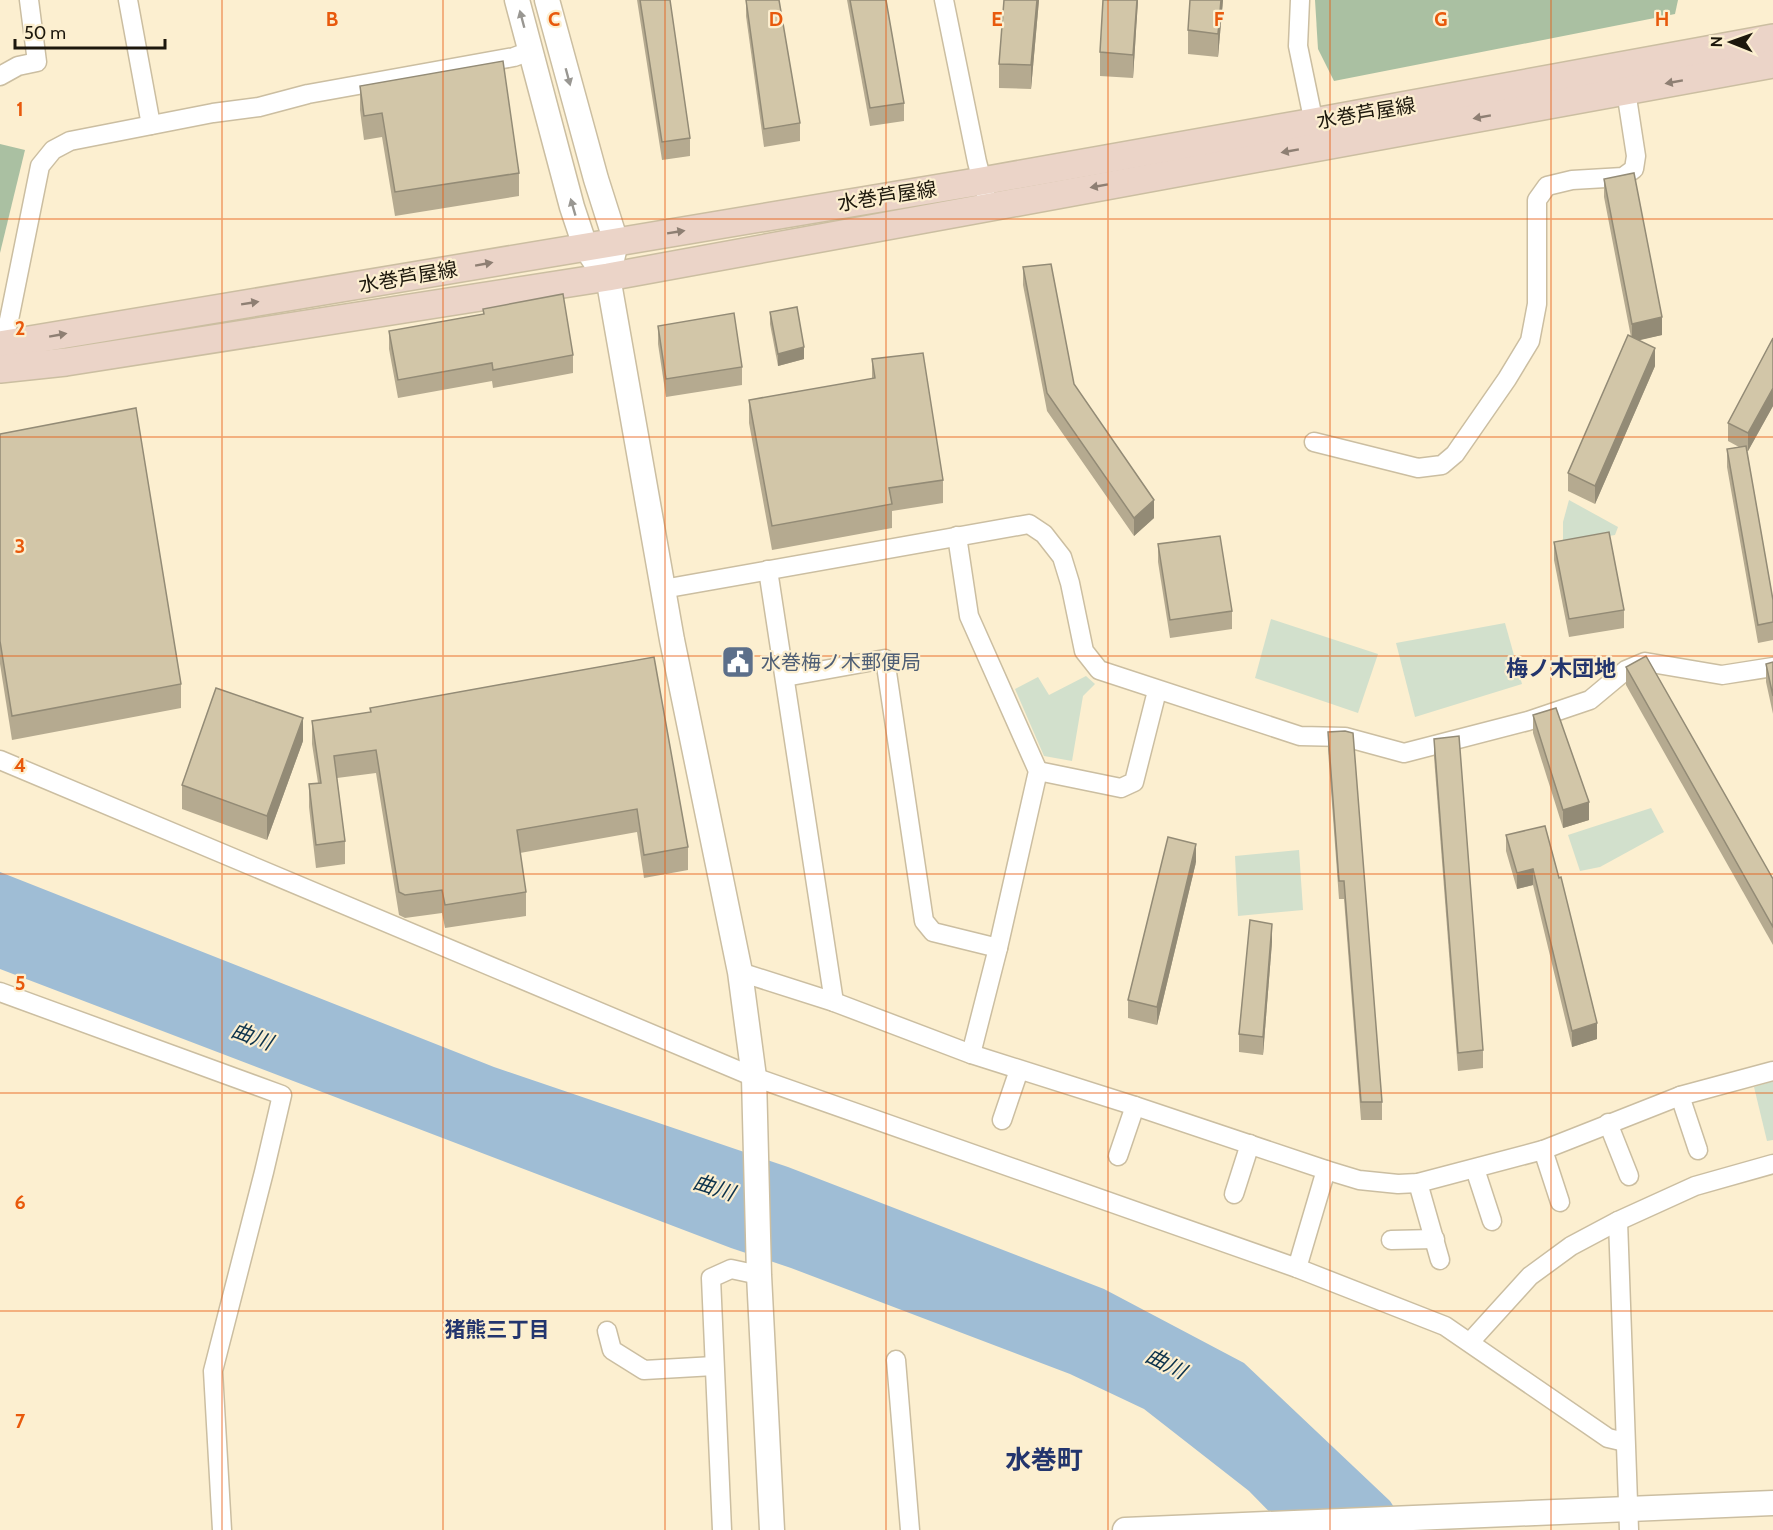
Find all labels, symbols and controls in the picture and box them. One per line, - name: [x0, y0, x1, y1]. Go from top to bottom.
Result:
- text: B: [326, 7, 338, 31]
- text: C: [548, 7, 560, 31]
- text: D: [769, 7, 783, 31]
- text: E: [991, 7, 1003, 31]
- text: F: [1214, 7, 1225, 31]
- text: G: [1434, 7, 1448, 31]
- text: H: [1655, 7, 1669, 31]
- one-way arrow: [516, 10, 526, 28]
- scale bar: [15, 12, 165, 50]
- north arrow: [1701, 12, 1761, 72]
- text: 50 m: [24, 22, 66, 44]
- text: N: [1707, 36, 1726, 48]
- one-way arrow: [564, 68, 573, 86]
- one-way arrow: [1664, 78, 1683, 87]
- street label: 水巻芦屋線: [1315, 92, 1417, 134]
- text: 1: [16, 97, 24, 121]
- one-way arrow: [1473, 113, 1492, 122]
- one-way arrow: [1281, 147, 1300, 156]
- street label: 水巻芦屋線: [836, 176, 938, 216]
- one-way arrow: [1089, 182, 1108, 191]
- one-way arrow: [567, 198, 577, 216]
- one-way arrow: [667, 227, 686, 236]
- street label: 水巻芦屋線: [357, 256, 459, 298]
- one-way arrow: [474, 259, 493, 268]
- one-way arrow: [241, 299, 260, 308]
- text: 2: [15, 316, 25, 340]
- one-way arrow: [48, 330, 67, 339]
- text: 3: [15, 534, 25, 558]
- public building icon: 水巻梅ノ木郵便局: [720, 644, 756, 680]
- place label: 水巻梅ノ木郵便局: [761, 650, 921, 674]
- district label: 梅ノ木団地: [1506, 655, 1616, 682]
- text: 4: [14, 753, 26, 777]
- text: 5: [15, 971, 25, 995]
- water label: 曲川: [228, 1017, 278, 1056]
- water label: 曲川: [690, 1169, 740, 1206]
- text: 6: [14, 1190, 26, 1214]
- district label: 猪熊三丁目: [445, 1317, 550, 1342]
- water label: 曲川: [1142, 1342, 1192, 1385]
- text: 7: [15, 1409, 26, 1433]
- district label: 水巻町: [1005, 1444, 1083, 1476]

